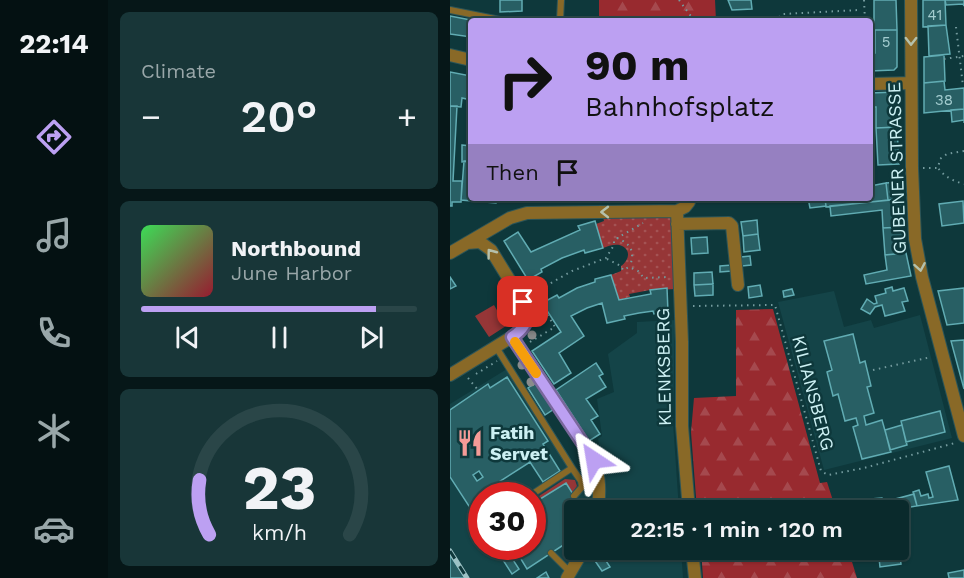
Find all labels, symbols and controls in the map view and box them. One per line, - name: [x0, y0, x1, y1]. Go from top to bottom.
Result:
- house number: 41: [928, 6, 942, 24]
- text: 22:14: [19, 28, 89, 60]
- house number: 5: [882, 33, 890, 51]
- one-way arrow: [905, 37, 917, 46]
- text: 90 m: [585, 41, 689, 90]
- icon: right: [486, 42, 564, 120]
- text: Climate: [141, 59, 216, 83]
- street label: GUBENER STRASSE: [883, 82, 910, 254]
- text: 20°: [241, 90, 317, 143]
- text: Bahnhofsplatz: [585, 91, 775, 123]
- house number: 38: [935, 91, 953, 109]
- text: −: [141, 97, 161, 136]
- text: +: [397, 97, 417, 136]
- icon: directions: [33, 116, 75, 158]
- icon: arrive: [551, 156, 584, 189]
- text: Then: [486, 160, 539, 185]
- one-way arrow: [601, 206, 610, 218]
- icon: music: [33, 214, 75, 256]
- text: Northbound: [231, 236, 361, 261]
- one-way arrow: [487, 249, 498, 260]
- text: June Harbor: [231, 261, 352, 285]
- one-way arrow: [913, 262, 926, 272]
- pin: [497, 276, 548, 327]
- icon: arrive: [506, 285, 539, 318]
- street label: KLENKSBERG: [652, 308, 675, 426]
- icon: phone: [33, 312, 75, 354]
- icon: previous: [171, 321, 204, 354]
- icon: pause: [263, 321, 296, 354]
- icon: next: [355, 321, 388, 354]
- street label: KILIANSBERG: [788, 333, 839, 453]
- icon: climate: [33, 410, 75, 452]
- place label: Fatih Servet: [490, 422, 548, 464]
- restaurant icon: Fatih Servet: [455, 428, 485, 458]
- position arrow: [562, 428, 626, 492]
- text: 23: [242, 451, 316, 524]
- speed limit sign: 30: [468, 482, 546, 560]
- icon: car: [33, 508, 75, 550]
- text: 22:15 · 1 min · 120 m: [630, 517, 843, 542]
- text: km/h: [251, 520, 307, 545]

